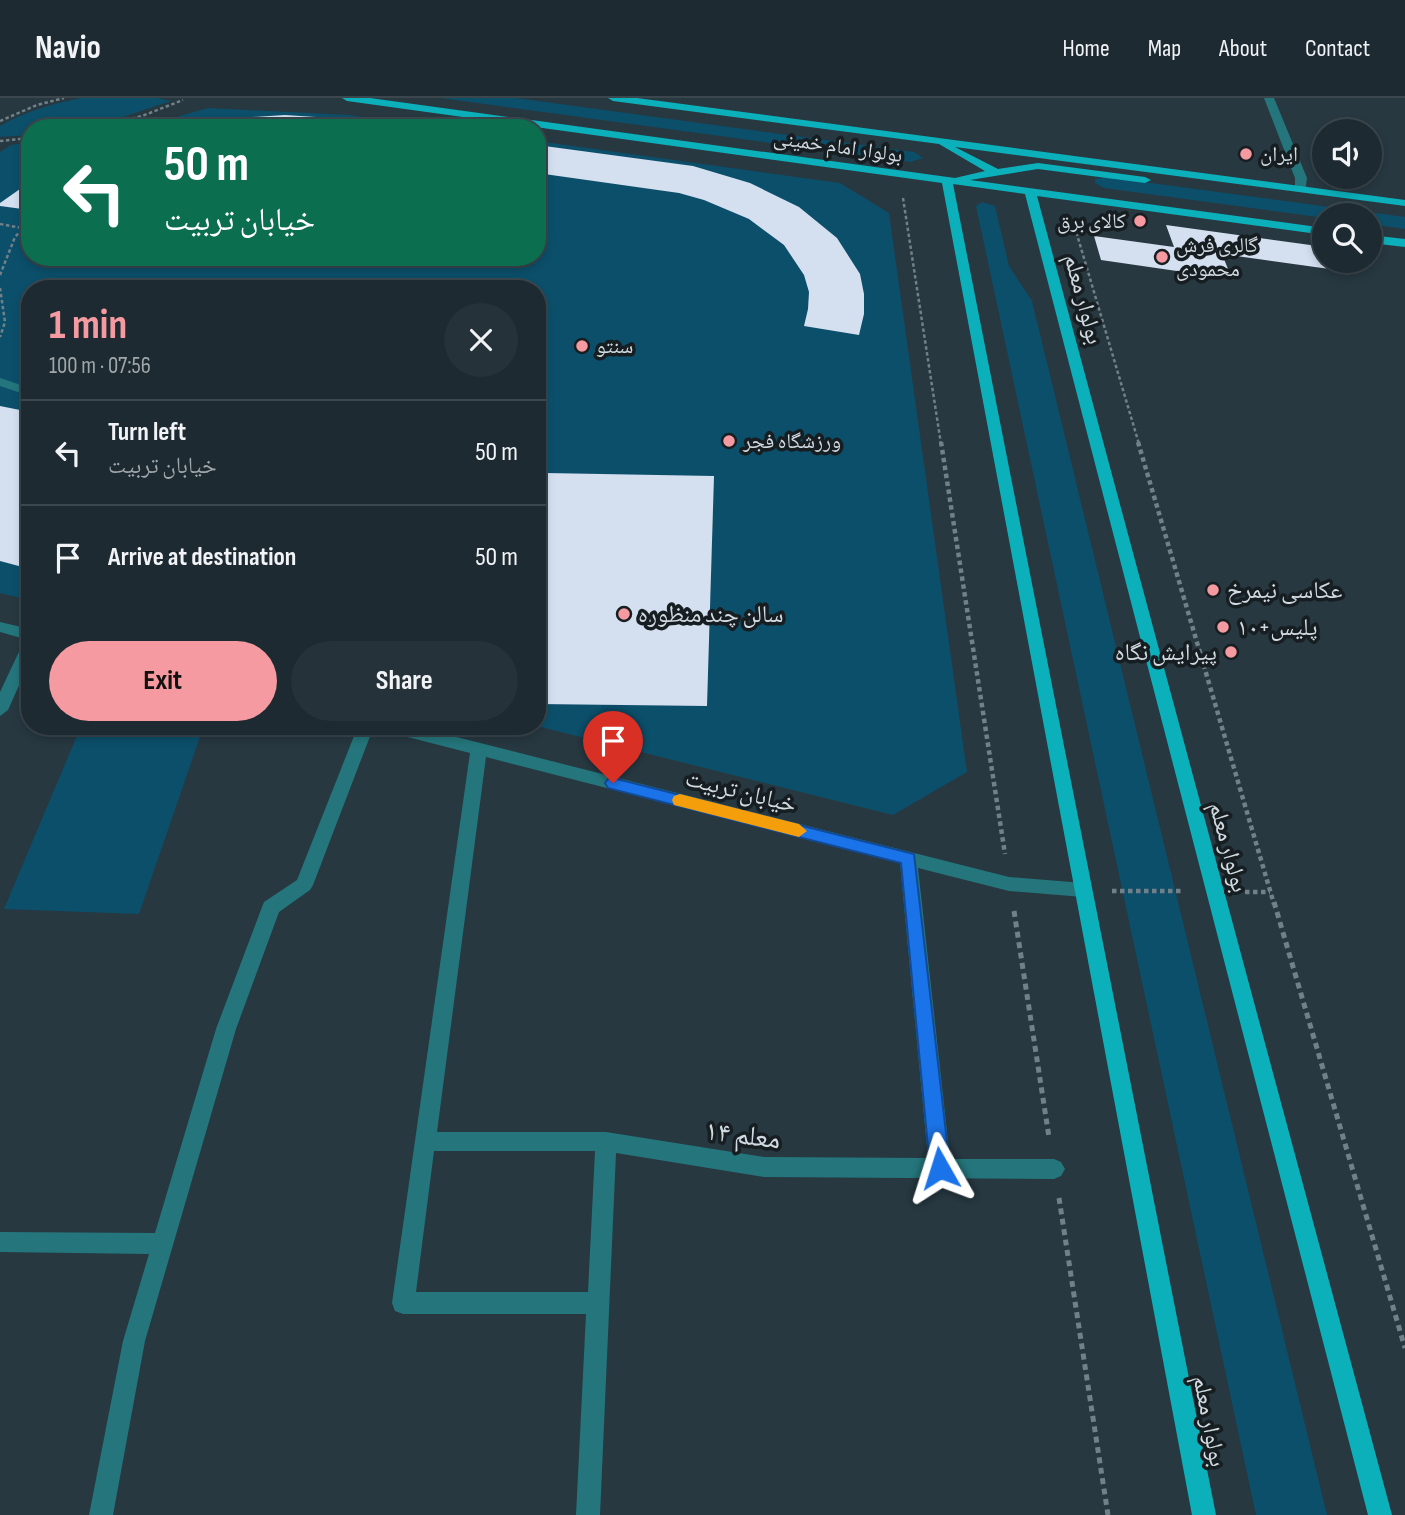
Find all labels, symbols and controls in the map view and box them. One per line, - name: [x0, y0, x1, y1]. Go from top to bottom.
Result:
- text: Navio: [35, 28, 101, 68]
- text: Home: [1062, 34, 1110, 63]
- text: Map: [1148, 34, 1181, 63]
- text: About: [1219, 34, 1267, 63]
- text: Contact: [1305, 34, 1370, 63]
- map controls: [1312, 119, 1382, 273]
- button: sound: [1312, 119, 1382, 189]
- street label: بولوار امام خمینی: [772, 125, 904, 169]
- text: 50 m: [164, 136, 249, 195]
- place label: ایران: [1260, 142, 1298, 167]
- marker: ایران: [1238, 146, 1254, 162]
- icon: left: [49, 147, 140, 238]
- text: خیابان تربیت: [164, 201, 315, 240]
- button: search: [1312, 203, 1382, 273]
- place label: کالای برق: [1057, 209, 1126, 234]
- marker: کالای برق: [1132, 213, 1148, 229]
- place label: گالری فرش محمودی: [1176, 233, 1258, 282]
- marker: گالری فرش محمودی: [1154, 249, 1170, 265]
- street label: بولوار معلم: [1057, 251, 1109, 348]
- text: 1 min: [49, 300, 127, 351]
- button: close: [444, 303, 518, 377]
- place label: سنتو: [596, 334, 633, 359]
- marker: سنتو: [574, 338, 590, 354]
- text: 100 m · 07:56: [49, 352, 151, 380]
- text: Turn left: [108, 417, 186, 448]
- place label: ورزشگاه فجر: [742, 429, 841, 454]
- marker: ورزشگاه فجر: [721, 433, 737, 449]
- icon: left: [49, 434, 87, 472]
- text: 50 m: [475, 437, 518, 468]
- text: خیابان تربیت: [108, 452, 217, 480]
- icon: arrive: [49, 539, 87, 577]
- text: Arrive at destination: [108, 542, 296, 573]
- text: 50 m: [475, 542, 518, 573]
- place label: عکاسی نیمرخ: [1227, 576, 1342, 605]
- marker: عکاسی نیمرخ: [1205, 582, 1221, 598]
- place label: سالن چند منظوره: [638, 600, 784, 629]
- marker: سالن چند منظوره: [616, 606, 632, 622]
- place label: پلیس+۱۰: [1237, 613, 1317, 642]
- marker: پلیس+۱۰: [1215, 619, 1231, 635]
- place label: پیرایش نگاه: [1115, 638, 1217, 667]
- button: Exit: [49, 641, 277, 721]
- button: Share: [291, 641, 518, 721]
- marker: پیرایش نگاه: [1223, 644, 1239, 660]
- pin: [583, 711, 643, 783]
- icon: arrive: [594, 722, 632, 760]
- street label: خیابان تربیت: [682, 764, 799, 819]
- street label: بولوار معلم: [1202, 799, 1254, 896]
- street label: معلم ۱۴: [703, 1115, 782, 1157]
- position arrow: [903, 1131, 977, 1205]
- street label: بولوار معلم: [1185, 1373, 1233, 1469]

